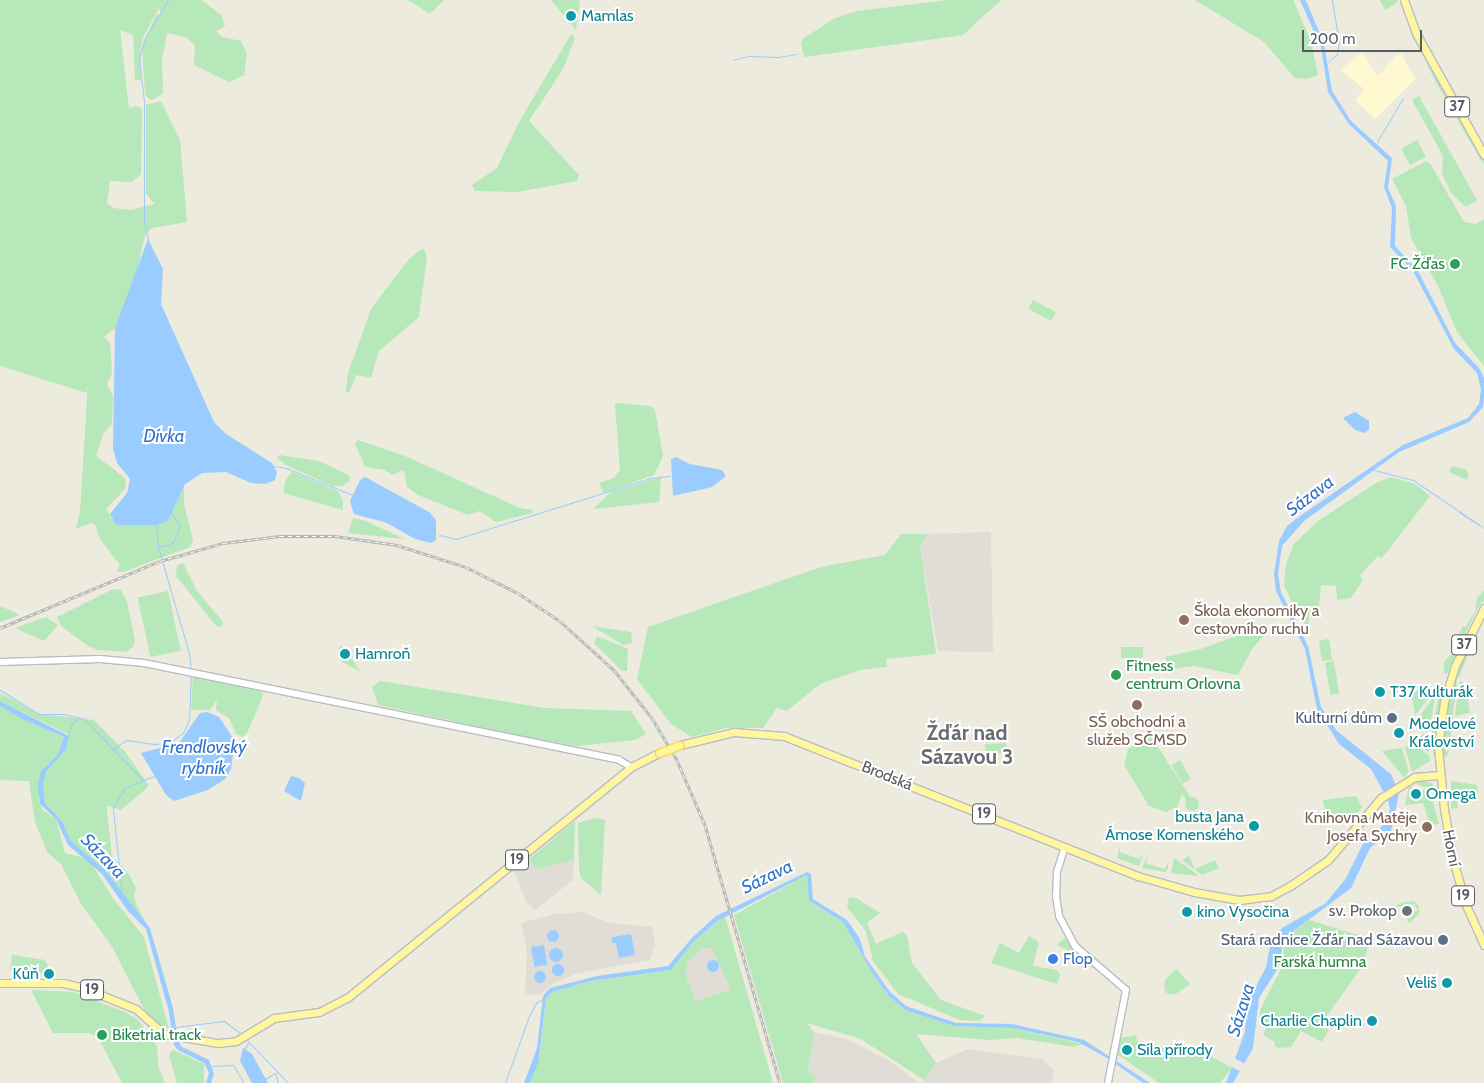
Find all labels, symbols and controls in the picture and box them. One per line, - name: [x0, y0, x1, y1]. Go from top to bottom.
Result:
- place label: Mamlas: [581, 6, 634, 26]
- marker: Mamlas: [565, 10, 577, 22]
- scale bar: [1304, 20, 1424, 52]
- text: 200 m: [1310, 30, 1355, 48]
- road number: 37: [1443, 94, 1471, 120]
- place label: FC Žďas: [1390, 254, 1445, 274]
- marker: FC Žďas: [1449, 258, 1461, 270]
- water label: Dívka: [143, 425, 185, 447]
- water label: Sázava: [1282, 471, 1338, 521]
- place label: Škola ekonomiky a cestovního ruchu: [1194, 601, 1319, 639]
- marker: Škola ekonomiky a cestovního ruchu: [1178, 614, 1190, 626]
- road number: 37: [1450, 632, 1478, 658]
- place label: Hamroň: [355, 644, 410, 664]
- marker: Hamroň: [339, 648, 351, 660]
- place label: Fitness centrum Orlovna: [1126, 656, 1241, 694]
- marker: Fitness centrum Orlovna: [1110, 669, 1122, 681]
- place label: T37 Kulturák: [1390, 682, 1473, 702]
- marker: T37 Kulturák: [1374, 686, 1386, 698]
- marker: SŠ obchodní a služeb SČMSD: [1131, 699, 1143, 711]
- place label: Kulturní dům: [1295, 708, 1382, 728]
- place label: SŠ obchodní a služeb SČMSD: [1087, 712, 1187, 750]
- marker: Kulturní dům: [1386, 712, 1398, 724]
- place label: Modelové Království: [1409, 714, 1476, 752]
- district label: Žďár nad Sázavou 3: [921, 720, 1013, 770]
- marker: Modelové Království: [1393, 727, 1405, 739]
- water label: Frendlovský rybník: [162, 737, 246, 780]
- street label: Brodská: [859, 757, 915, 795]
- place label: Omega: [1426, 784, 1476, 804]
- marker: Omega: [1410, 788, 1422, 800]
- road number: 19: [972, 802, 996, 826]
- place label: busta Jana Ámose Komenského: [1105, 807, 1244, 845]
- place label: Knihovna Matěje Josefa Sychry: [1305, 808, 1417, 846]
- marker: busta Jana Ámose Komenského: [1248, 820, 1260, 832]
- marker: Knihovna Matěje Josefa Sychry: [1421, 821, 1433, 833]
- street label: Horní: [1438, 828, 1464, 868]
- water label: Sázava: [76, 829, 130, 883]
- road number: 19: [504, 848, 530, 872]
- water label: Sázava: [738, 855, 796, 899]
- road number: 19: [1450, 884, 1476, 908]
- place label: sv. Prokop: [1329, 901, 1397, 921]
- place label: kino Vysočina: [1197, 902, 1289, 922]
- marker: sv. Prokop: [1401, 905, 1413, 917]
- marker: kino Vysočina: [1181, 906, 1193, 918]
- place label: Stará radnice Žďár nad Sázavou: [1221, 930, 1433, 950]
- marker: Stará radnice Žďár nad Sázavou: [1437, 934, 1449, 946]
- place label: Flop: [1063, 949, 1093, 969]
- park label: Farská humna: [1274, 952, 1366, 972]
- marker: Flop: [1047, 953, 1059, 965]
- place label: Kůň: [13, 964, 39, 984]
- marker: Kůň: [43, 968, 55, 980]
- place label: Veliš: [1406, 973, 1437, 993]
- marker: Veliš: [1441, 977, 1453, 989]
- road number: 19: [80, 978, 104, 1002]
- water label: Sázava: [1223, 981, 1259, 1039]
- place label: Charlie Chaplin: [1261, 1011, 1362, 1031]
- marker: Charlie Chaplin: [1366, 1015, 1378, 1027]
- place label: Biketrial track: [112, 1025, 201, 1045]
- marker: Biketrial track: [96, 1029, 108, 1041]
- place label: Síla přírody: [1137, 1040, 1213, 1060]
- marker: Síla přírody: [1121, 1044, 1133, 1056]

